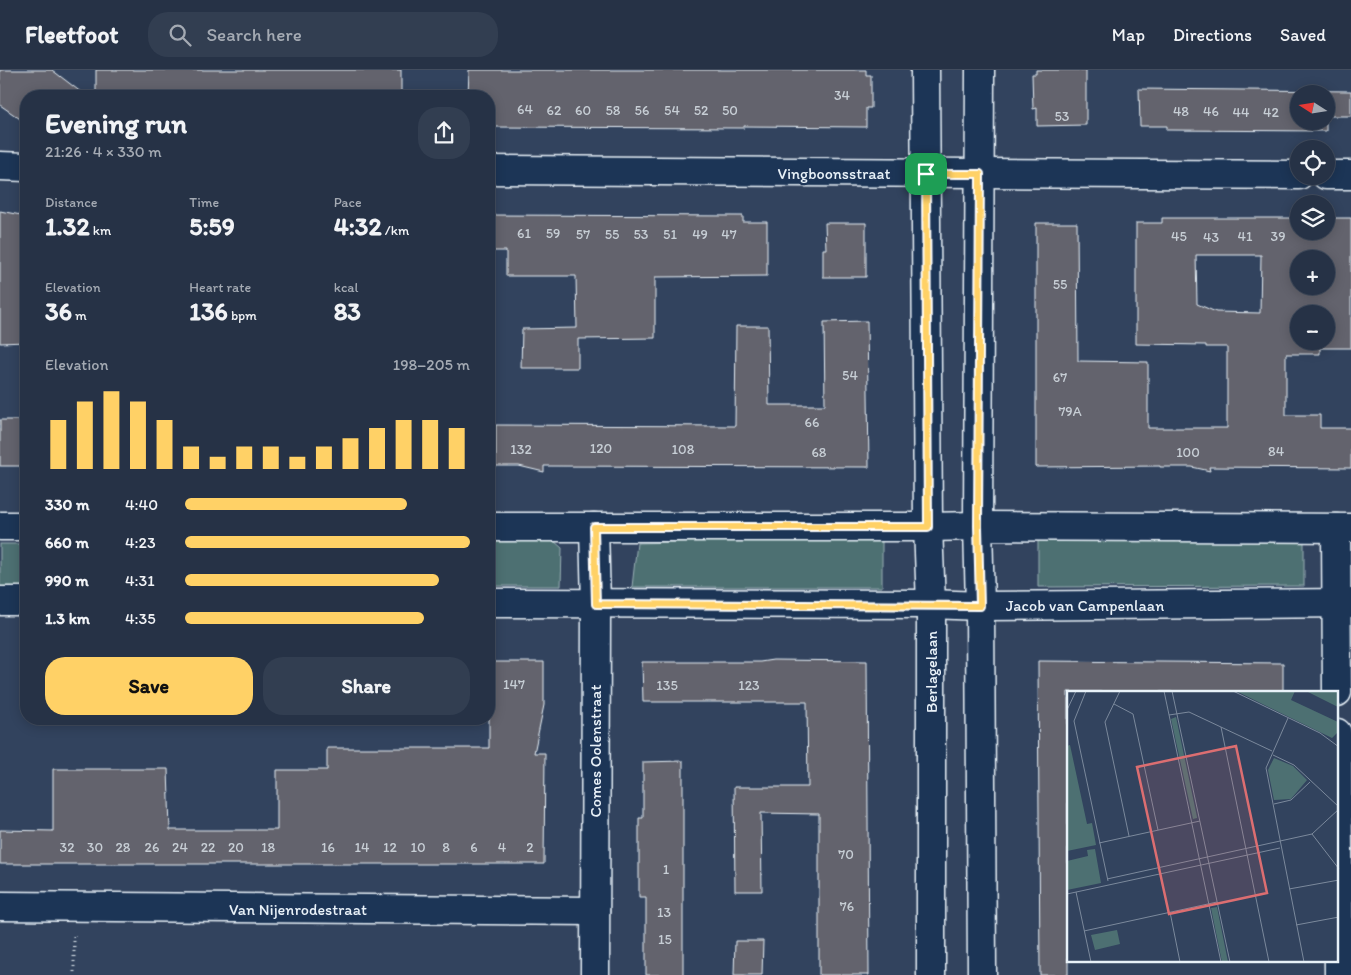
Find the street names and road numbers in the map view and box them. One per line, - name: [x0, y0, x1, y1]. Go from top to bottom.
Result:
- street label: Vingboonsstraat: [778, 164, 890, 183]
- street label: Jacob van Campenlaan: [1006, 596, 1164, 615]
- street label: Berlagelaan: [922, 631, 941, 713]
- street label: Comes Oolenstraat: [586, 685, 605, 817]
- street label: Van Nijenrodestraat: [229, 900, 367, 919]

